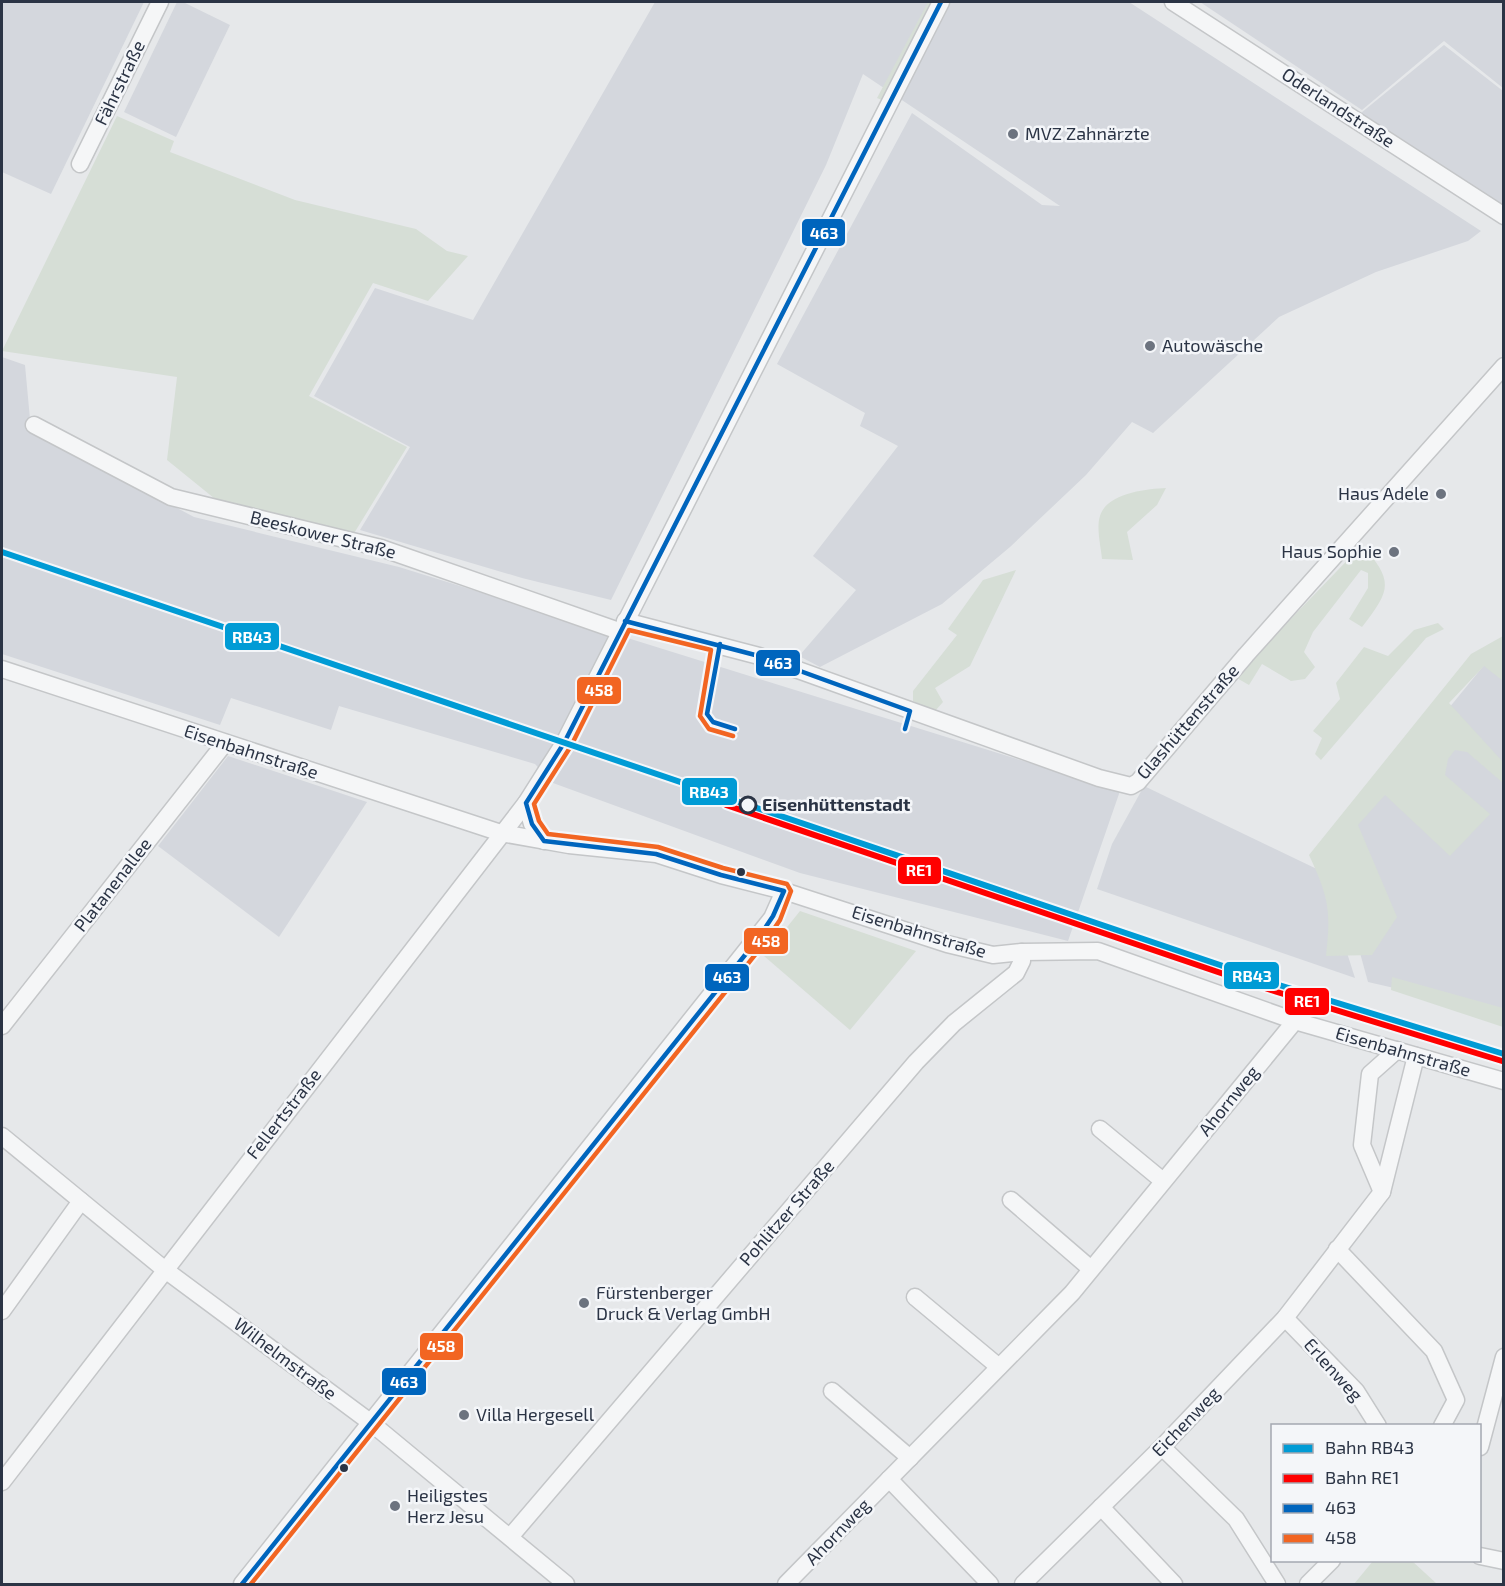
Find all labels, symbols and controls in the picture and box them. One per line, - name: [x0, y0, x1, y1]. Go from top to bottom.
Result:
- street label: Fährstraße: [89, 37, 149, 129]
- street label: Oderlandstraße: [1278, 62, 1399, 152]
- place label: MVZ Zahnärzte: [1025, 122, 1150, 144]
- marker: MVZ Zahnärzte: [1006, 127, 1020, 141]
- line badge: 463: [801, 218, 846, 247]
- text: 463: [810, 223, 838, 242]
- place label: Autowäsche: [1162, 334, 1263, 356]
- marker: Autowäsche: [1143, 339, 1157, 353]
- place label: Haus Adele: [1338, 482, 1429, 504]
- marker: Haus Adele: [1434, 487, 1448, 501]
- street label: Beeskower Straße: [248, 505, 399, 563]
- place label: Haus Sophie: [1281, 540, 1382, 562]
- marker: Haus Sophie: [1387, 545, 1401, 559]
- line badge: RB43: [224, 622, 280, 651]
- text: RB43: [232, 627, 272, 646]
- line badge: 463: [755, 649, 801, 677]
- text: 463: [764, 653, 792, 672]
- street label: Glashüttenstraße: [1131, 659, 1243, 783]
- line badge: 458: [576, 676, 622, 705]
- text: 458: [585, 680, 614, 699]
- street label: Eisenbahnstraße: [181, 719, 321, 783]
- line badge: RB43: [681, 777, 738, 806]
- text: RB43: [689, 782, 729, 801]
- place label: Eisenhüttenstadt: [762, 793, 911, 815]
- marker: Eisenhüttenstadt: [739, 796, 757, 814]
- street label: Platanenallee: [69, 833, 156, 936]
- line badge: RE1: [897, 856, 942, 885]
- text: RE1: [906, 860, 932, 879]
- unlabelled marker: [735, 866, 747, 878]
- street label: Eisenbahnstraße: [849, 900, 989, 962]
- line badge: 458: [743, 927, 789, 955]
- text: 458: [752, 931, 781, 950]
- line badge: RB43: [1223, 961, 1280, 990]
- line badge: 463: [704, 963, 750, 992]
- text: RB43: [1232, 966, 1272, 985]
- text: 463: [713, 967, 741, 986]
- line badge: RE1: [1284, 987, 1330, 1016]
- text: RE1: [1294, 991, 1320, 1010]
- street label: Eisenbahnstraße: [1333, 1021, 1473, 1081]
- street label: Ahornweg: [1193, 1061, 1263, 1140]
- street label: Fellertstraße: [241, 1064, 325, 1163]
- street label: Pohlitzer Straße: [734, 1155, 838, 1270]
- place label: Fürstenberger Druck & Verlag GmbH: [596, 1281, 771, 1324]
- marker: Fürstenberger Druck & Verlag GmbH: [577, 1296, 591, 1310]
- street label: Wilhelmstraße: [230, 1312, 341, 1404]
- line badge: 458: [419, 1332, 464, 1361]
- street label: Erlenweg: [1300, 1333, 1368, 1405]
- text: 458: [427, 1336, 456, 1355]
- line badge: 463: [381, 1367, 427, 1396]
- text: 463: [390, 1372, 418, 1391]
- street label: Eichenweg: [1147, 1382, 1224, 1461]
- place label: Villa Hergesell: [476, 1403, 595, 1425]
- marker: Villa Hergesell: [457, 1408, 471, 1422]
- legend: [1271, 1424, 1481, 1562]
- text: Bahn RB43: [1325, 1436, 1414, 1458]
- unlabelled marker: [338, 1462, 350, 1474]
- text: Bahn RE1: [1325, 1466, 1399, 1488]
- place label: Heiligstes Herz Jesu: [407, 1484, 488, 1527]
- street label: Ahornweg: [800, 1493, 874, 1569]
- text: 463: [1325, 1496, 1356, 1518]
- marker: Heiligstes Herz Jesu: [388, 1499, 402, 1513]
- text: 458: [1325, 1526, 1357, 1548]

